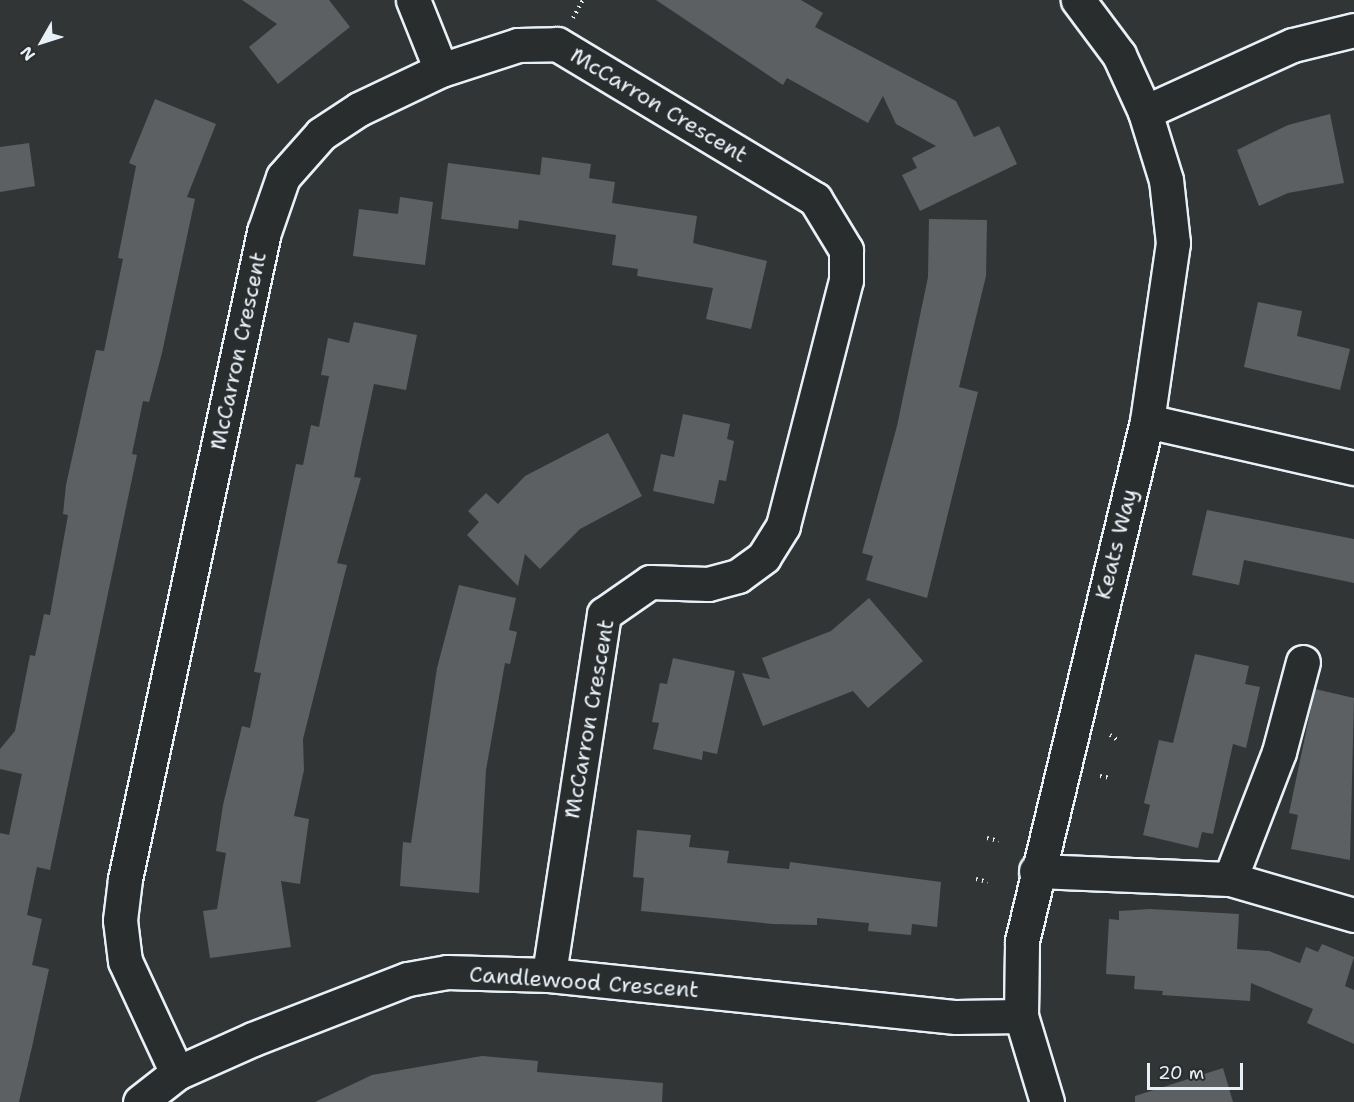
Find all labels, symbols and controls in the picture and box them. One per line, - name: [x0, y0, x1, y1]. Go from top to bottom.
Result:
- north arrow: [12, 12, 72, 72]
- text: N: [15, 42, 40, 65]
- street label: McCarron Crescent: [566, 42, 752, 168]
- street label: McCarron Crescent: [204, 250, 272, 452]
- street label: Keats Way: [1089, 486, 1143, 602]
- street label: McCarron Crescent: [558, 617, 620, 821]
- street label: Candlewood Crescent: [468, 961, 700, 1003]
- scale bar: [1150, 1051, 1246, 1089]
- text: 20 m: [1158, 1061, 1204, 1085]

